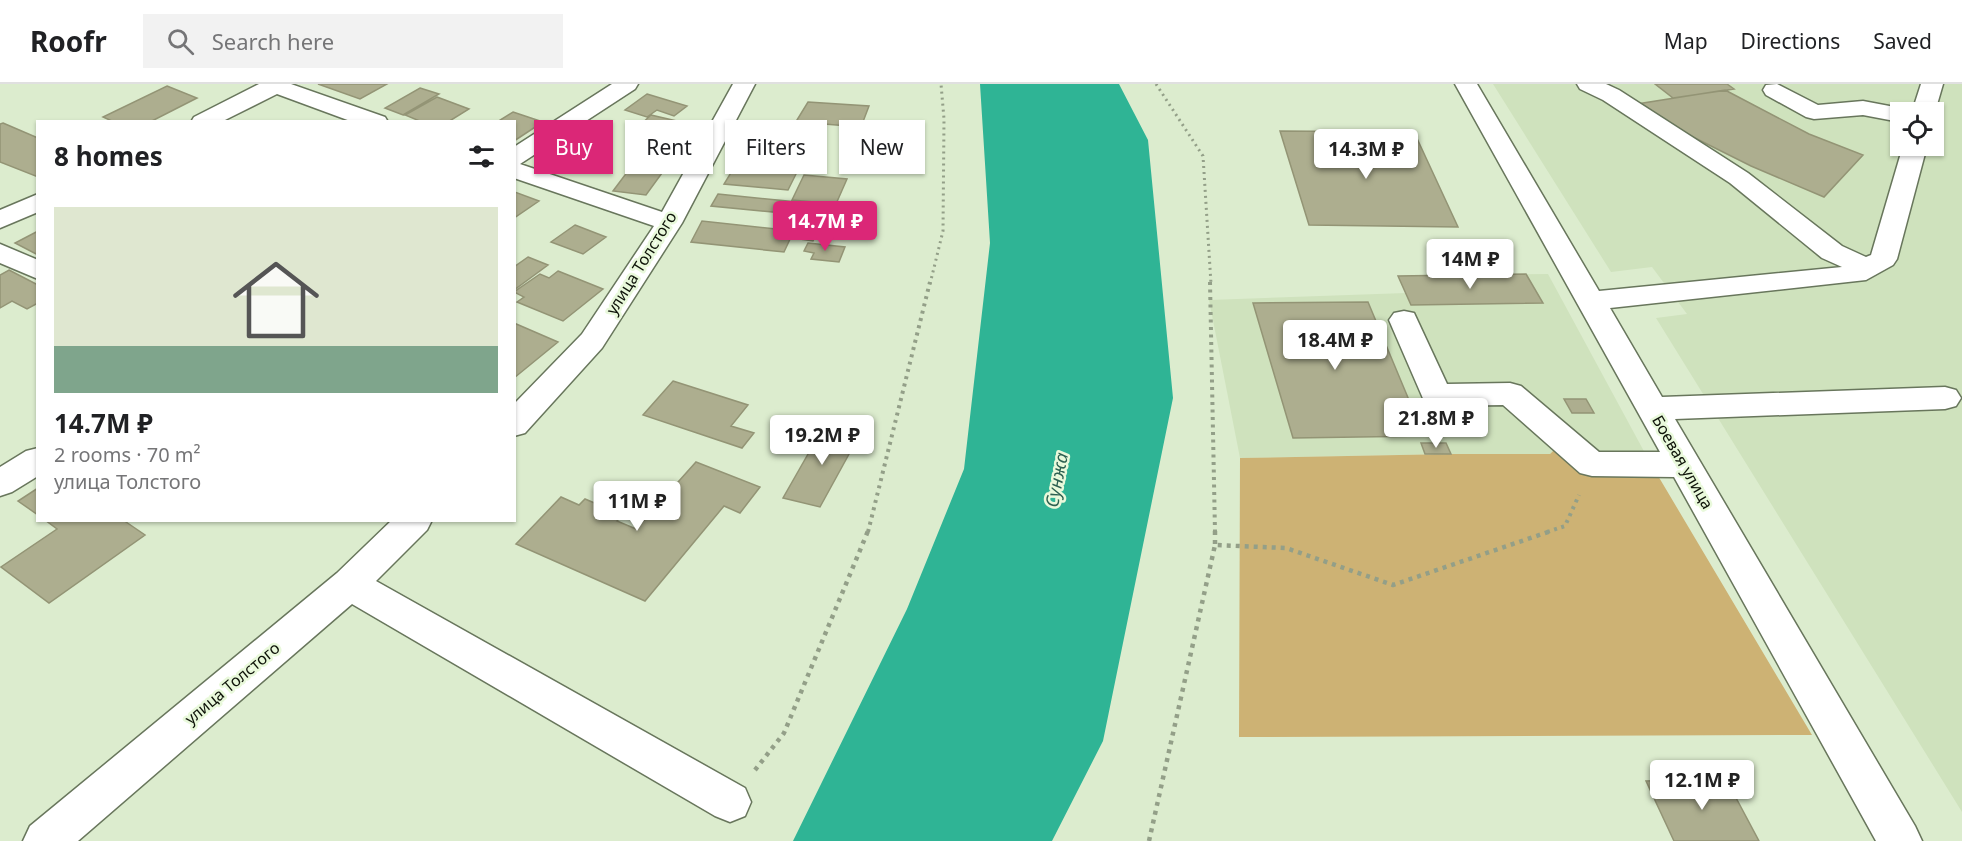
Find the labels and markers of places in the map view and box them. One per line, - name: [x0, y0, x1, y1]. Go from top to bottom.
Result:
- pin: 14.3M ₽: [1311, 129, 1421, 180]
- pin: 14.7M ₽: [770, 201, 880, 252]
- pin: 14M ₽: [1428, 239, 1512, 290]
- pin: 18.4M ₽: [1280, 320, 1390, 371]
- pin: 21.8M ₽: [1381, 398, 1491, 449]
- pin: 19.2M ₽: [767, 415, 877, 466]
- pin: 11M ₽: [595, 481, 679, 532]
- pin: 12.1M ₽: [1647, 760, 1757, 811]

